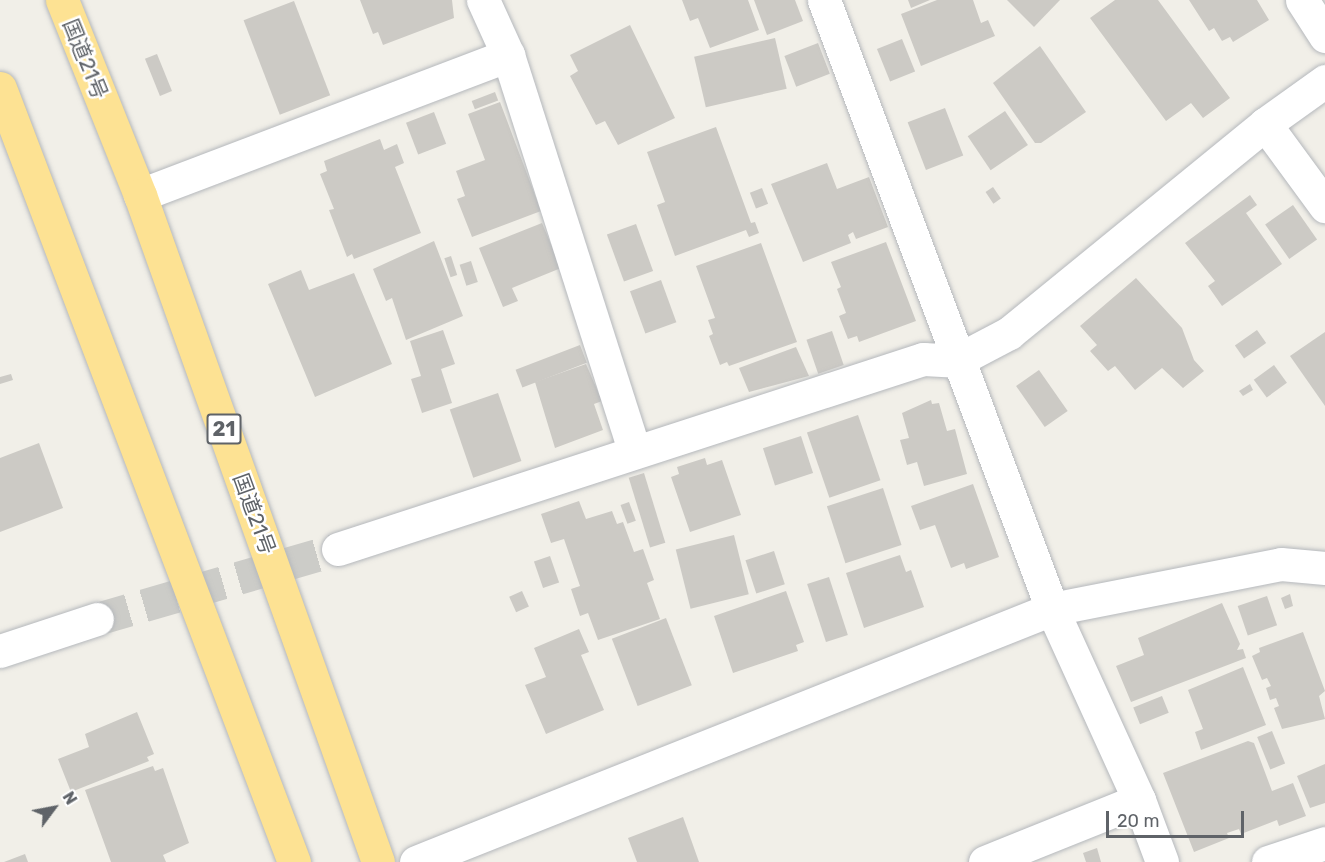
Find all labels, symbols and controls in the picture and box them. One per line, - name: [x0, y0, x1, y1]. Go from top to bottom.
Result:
- street label: 国道21号: [58, 15, 112, 103]
- road number: 21: [206, 412, 242, 446]
- street label: 国道21号: [228, 470, 280, 558]
- north arrow: [24, 778, 84, 838]
- text: N: [59, 788, 81, 808]
- scale bar: [1109, 799, 1247, 837]
- text: 20 m: [1117, 810, 1159, 832]

